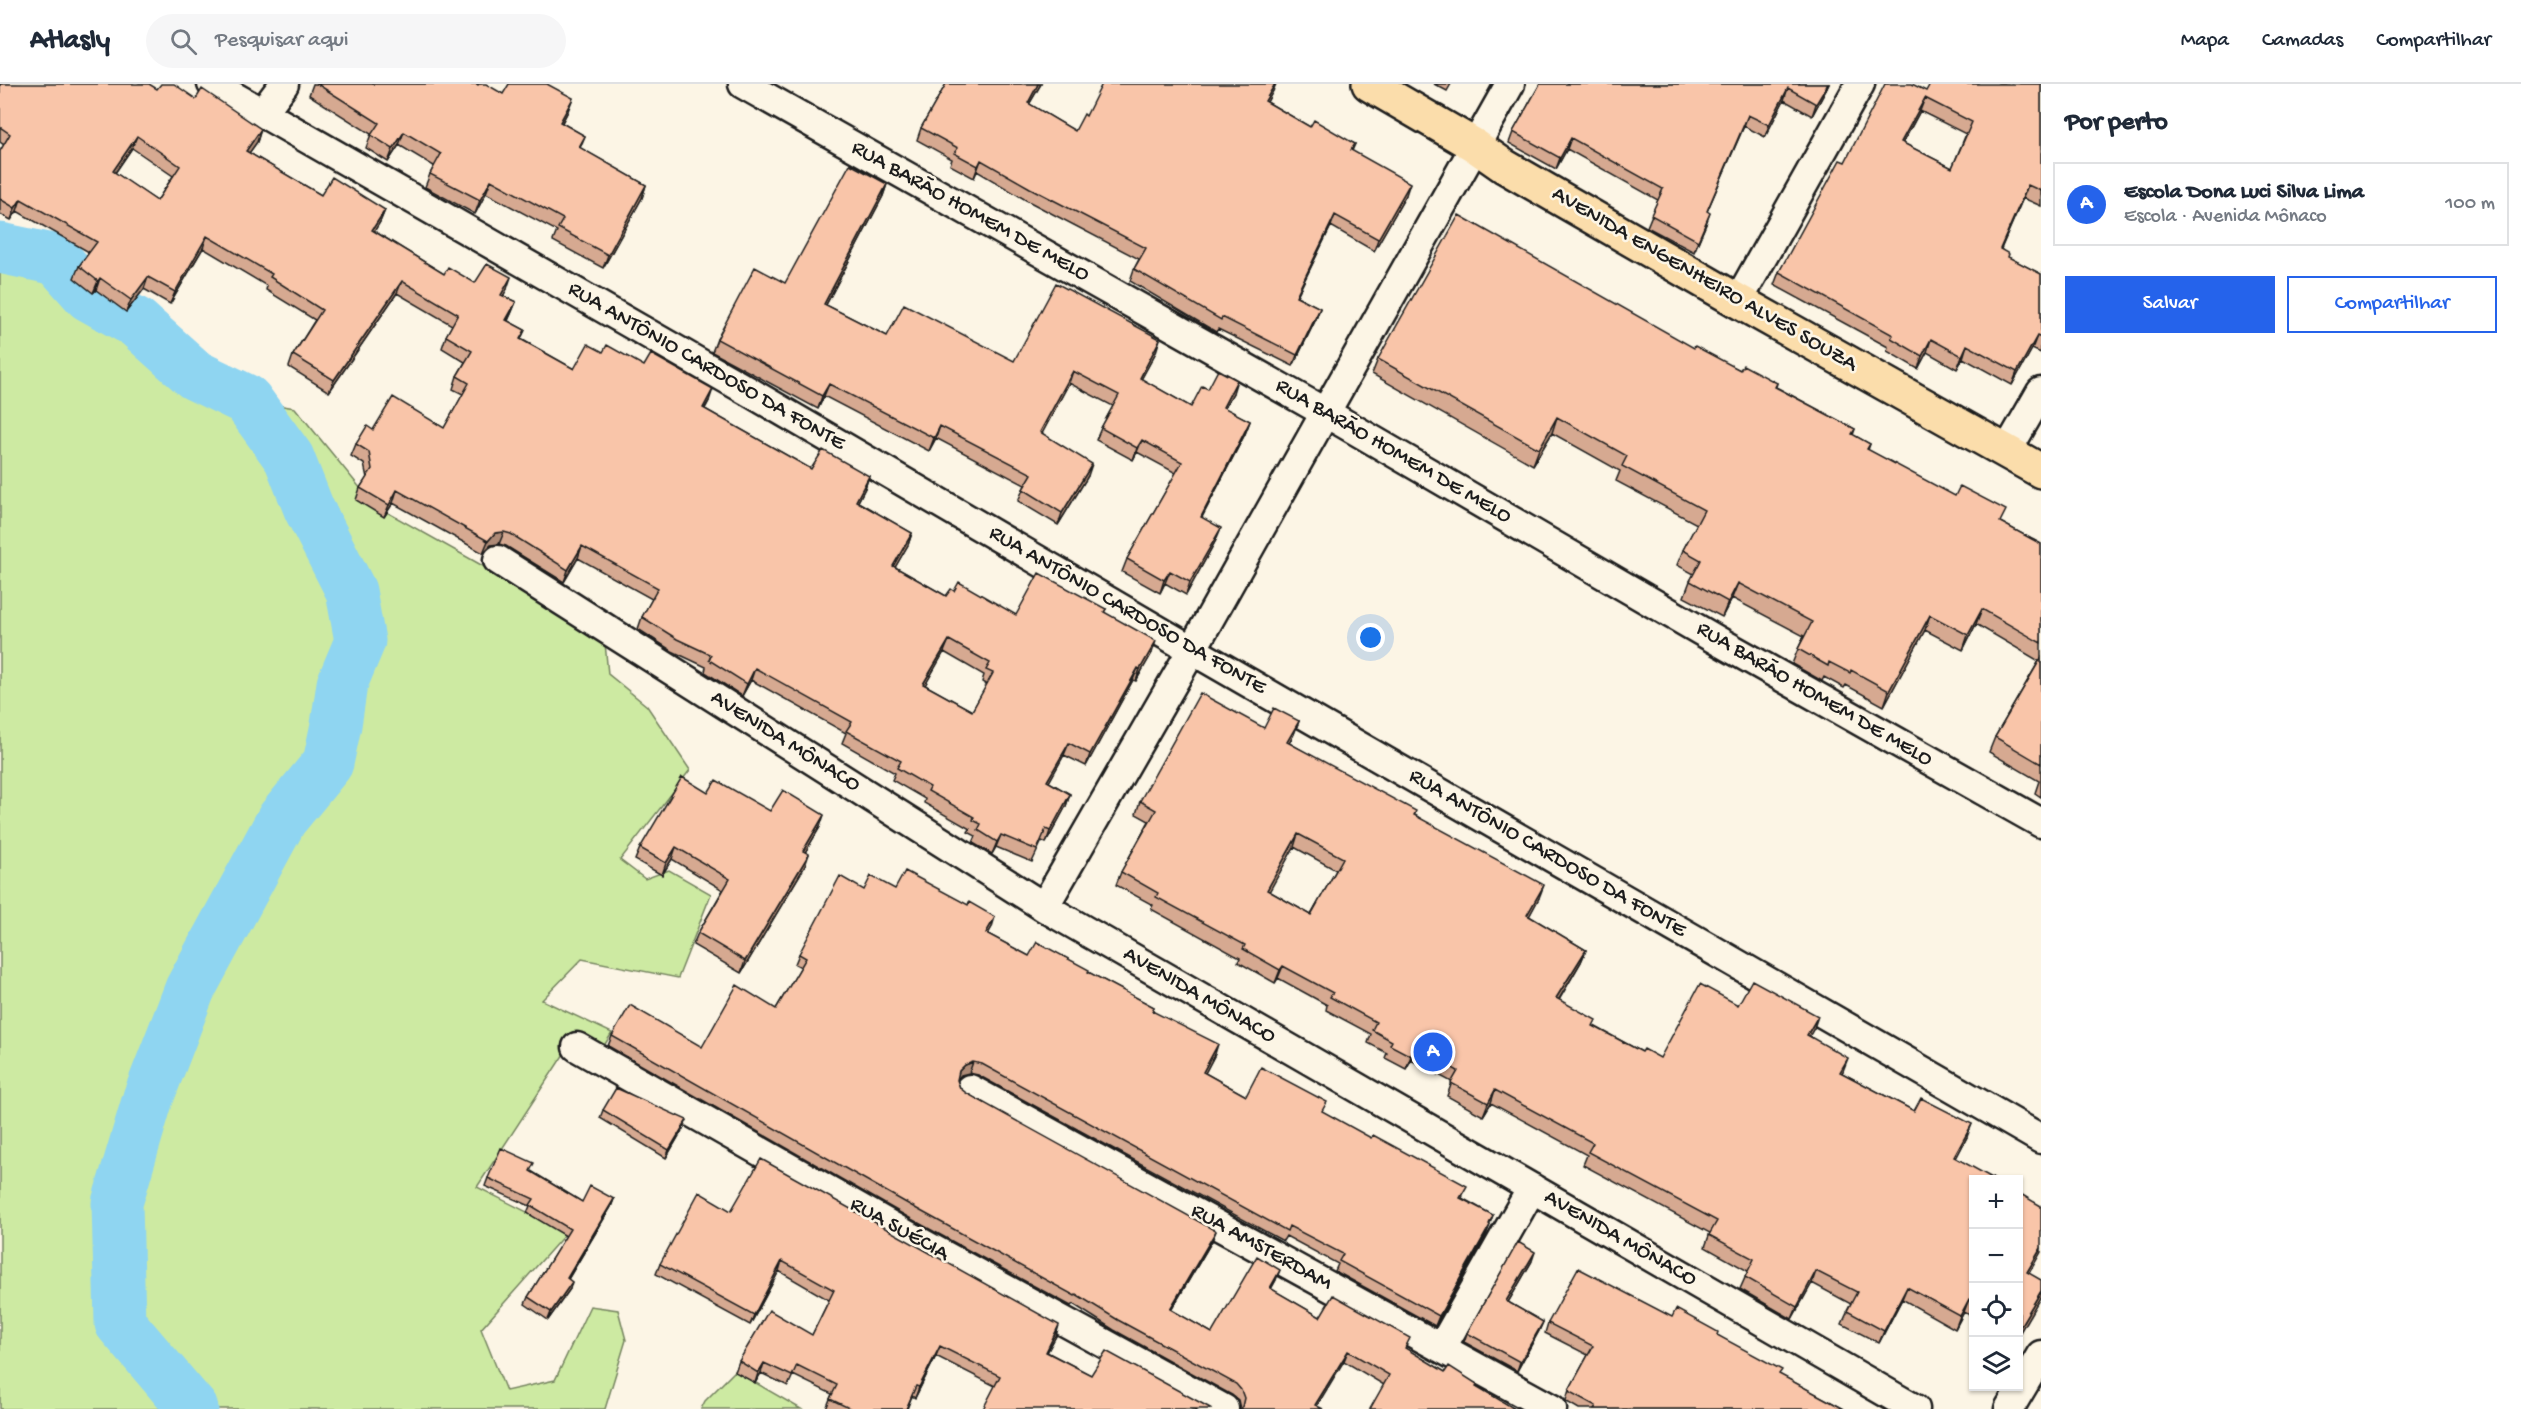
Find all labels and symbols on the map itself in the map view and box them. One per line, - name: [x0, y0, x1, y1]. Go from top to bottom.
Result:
- street label: RUA BARÃO HOMEM DE MELO: [846, 136, 1094, 288]
- street label: AVENIDA ENGENHEIRO ALVES SOUZA: [1547, 182, 1862, 379]
- street label: RUA ANTÔNIO CARDOSO DA FONTE: [563, 277, 850, 458]
- street label: RUA BARÃO HOMEM DE MELO: [1270, 374, 1516, 530]
- street label: RUA ANTÔNIO CARDOSO DA FONTE: [984, 521, 1271, 702]
- street label: RUA BARÃO HOMEM DE MELO: [1691, 617, 1937, 773]
- your location: [1356, 623, 1385, 652]
- street label: AVENIDA MÔNACO: [705, 685, 865, 799]
- street label: RUA ANTÔNIO CARDOSO DA FONTE: [1404, 764, 1691, 945]
- street label: AVENIDA MÔNACO: [1118, 942, 1280, 1050]
- pin: A: [1414, 1030, 1452, 1074]
- street label: AVENIDA MÔNACO: [1539, 1185, 1701, 1293]
- street label: RUA SUÉCIA: [845, 1192, 954, 1268]
- street label: RUA AMSTERDAM: [1186, 1199, 1337, 1298]

